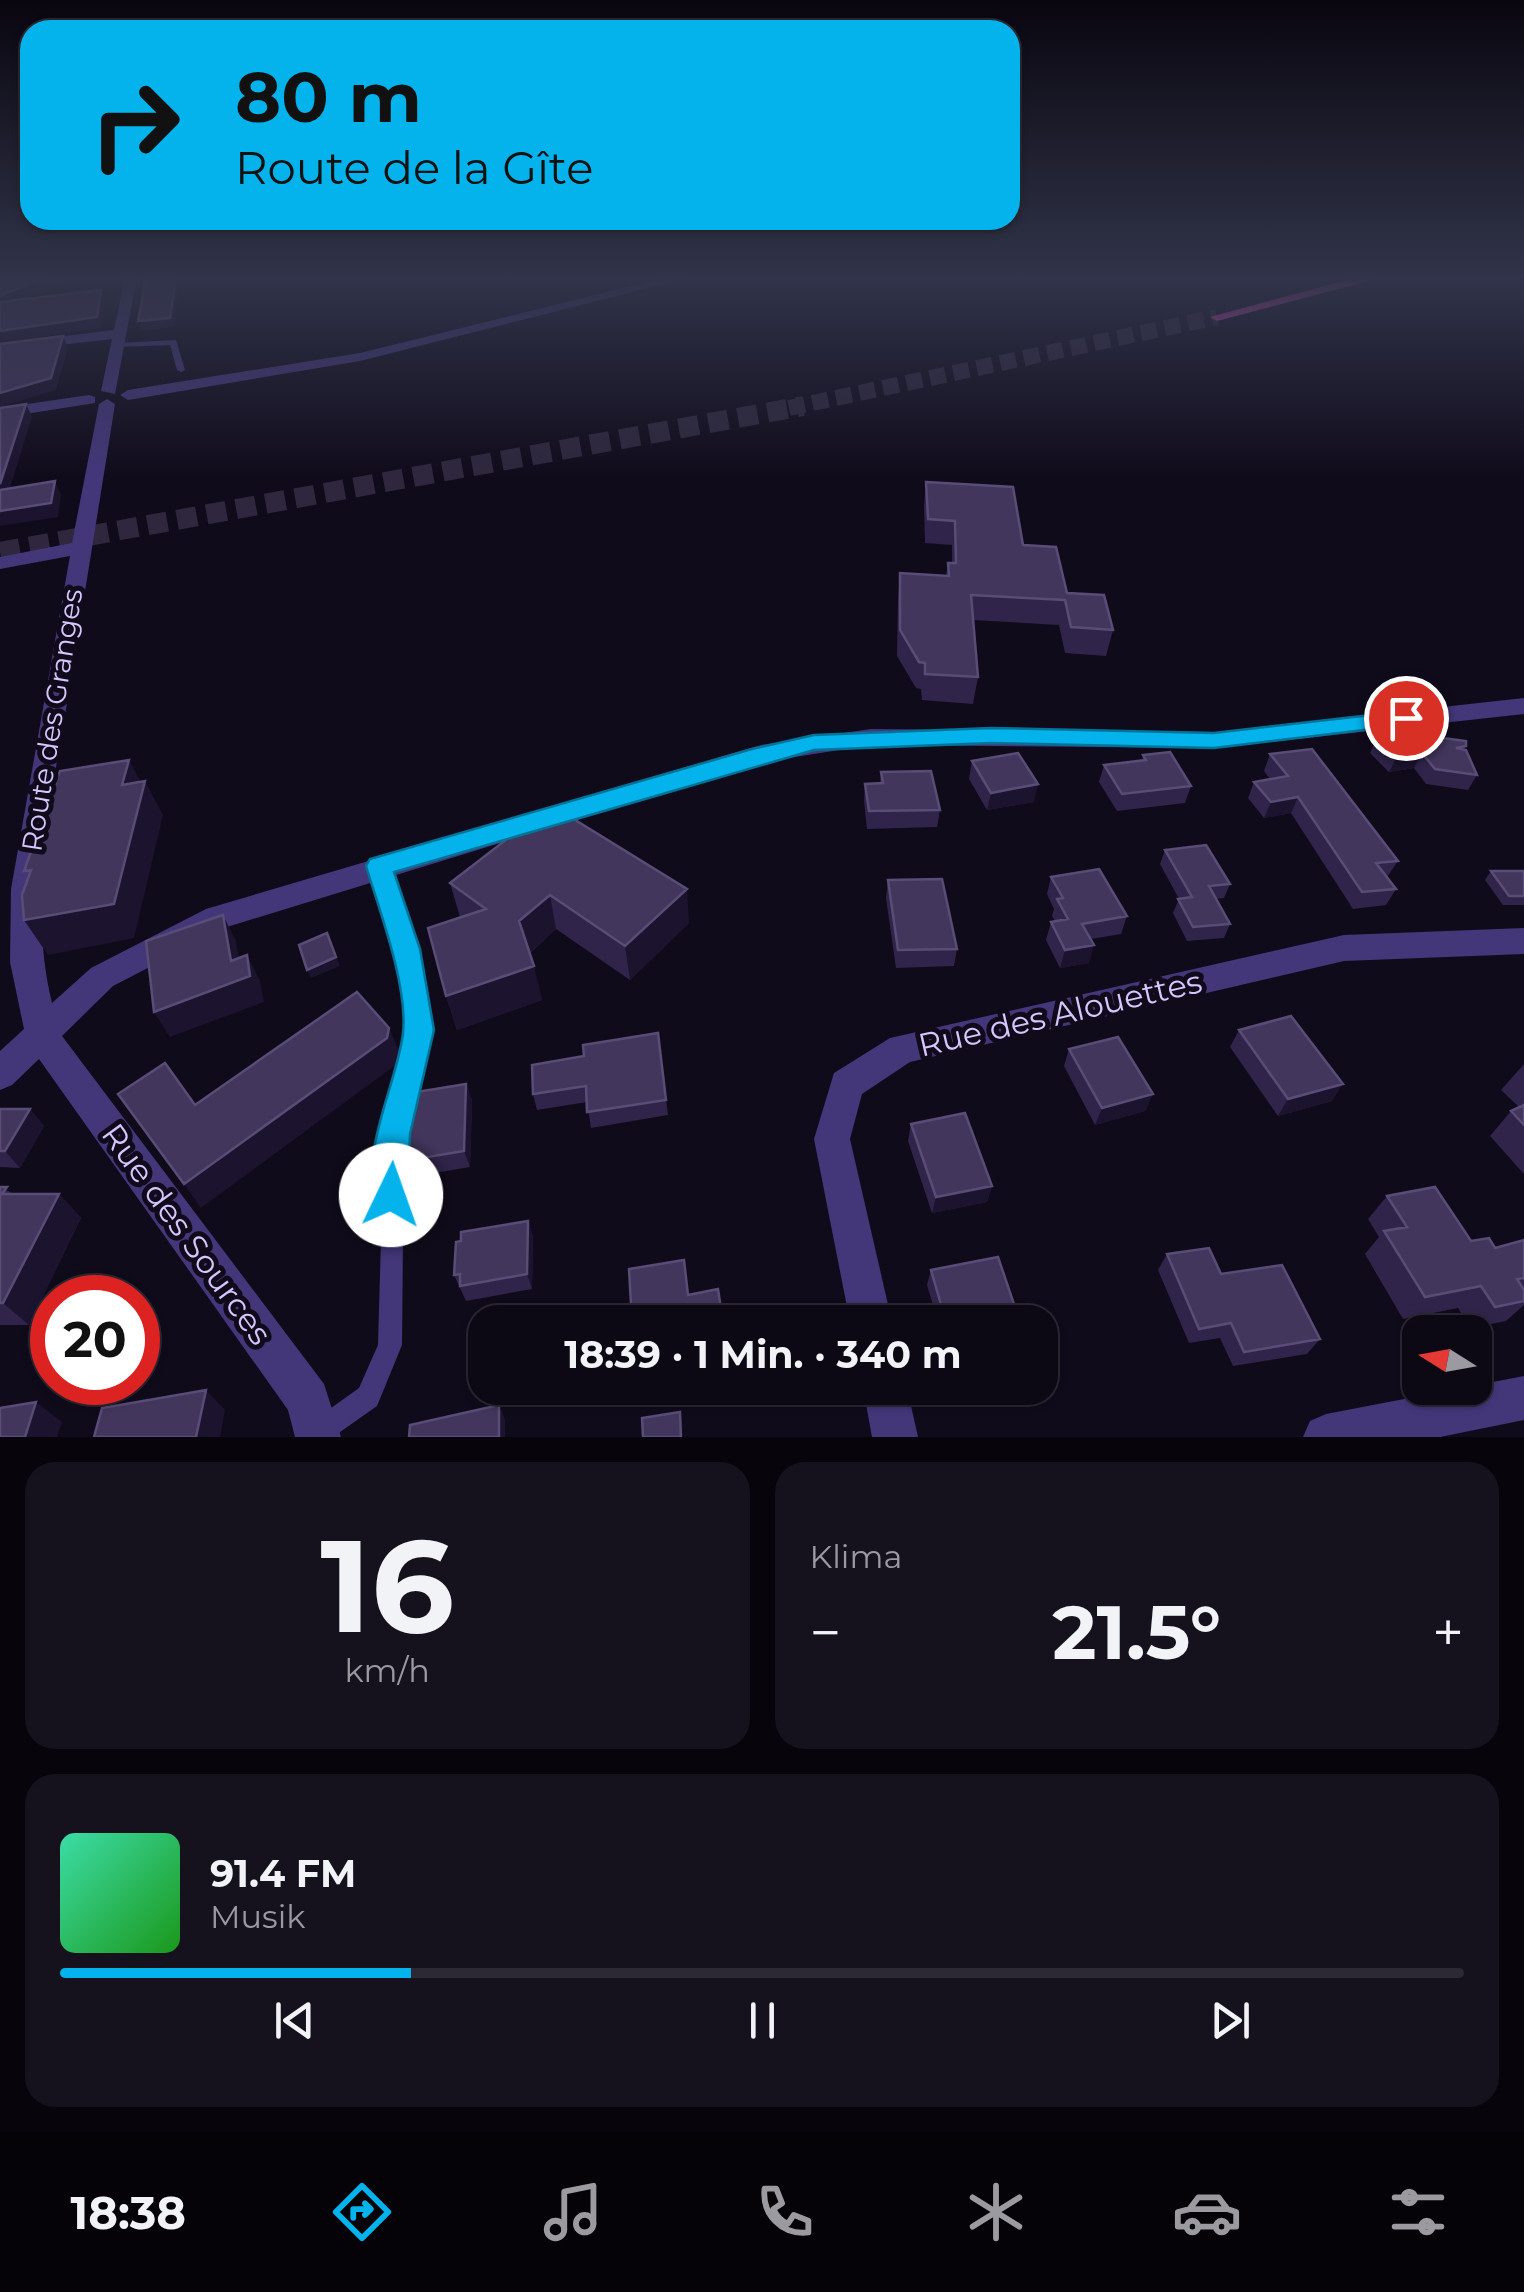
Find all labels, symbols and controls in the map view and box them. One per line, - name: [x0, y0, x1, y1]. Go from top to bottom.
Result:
- text: 80 m: [235, 54, 422, 140]
- icon: right: [70, 60, 200, 190]
- text: Route de la Gîte: [235, 140, 593, 195]
- street label: Route des Granges: [14, 586, 90, 854]
- pin: [1364, 676, 1449, 761]
- icon: arrive: [1379, 691, 1434, 746]
- street label: Rue des Alouettes: [914, 961, 1206, 1065]
- street label: Rue des Sources: [94, 1116, 280, 1352]
- position arrow: [339, 1143, 443, 1247]
- speed limit sign: 20: [30, 1275, 160, 1405]
- north arrow: [1402, 1315, 1492, 1405]
- map controls: [1402, 1315, 1492, 1405]
- text: 18:39 · 1 Min. · 340 m: [564, 1331, 962, 1378]
- text: 16: [320, 1506, 454, 1665]
- text: Klima: [810, 1537, 902, 1576]
- text: 21.5°: [1052, 1586, 1221, 1678]
- text: −: [810, 1599, 841, 1666]
- text: +: [1432, 1599, 1464, 1666]
- text: km/h: [345, 1651, 430, 1690]
- text: 91.4 FM: [210, 1850, 356, 1897]
- text: Musik: [210, 1897, 305, 1936]
- icon: previous: [267, 1993, 322, 2048]
- icon: pause: [735, 1993, 790, 2048]
- icon: next: [1203, 1993, 1258, 2048]
- icon: directions: [327, 2177, 397, 2247]
- icon: music: [538, 2177, 608, 2247]
- icon: phone: [750, 2177, 820, 2247]
- icon: climate: [961, 2177, 1031, 2247]
- icon: car: [1172, 2177, 1242, 2247]
- icon: filters: [1383, 2177, 1453, 2247]
- text: 18:38: [71, 2185, 186, 2240]

